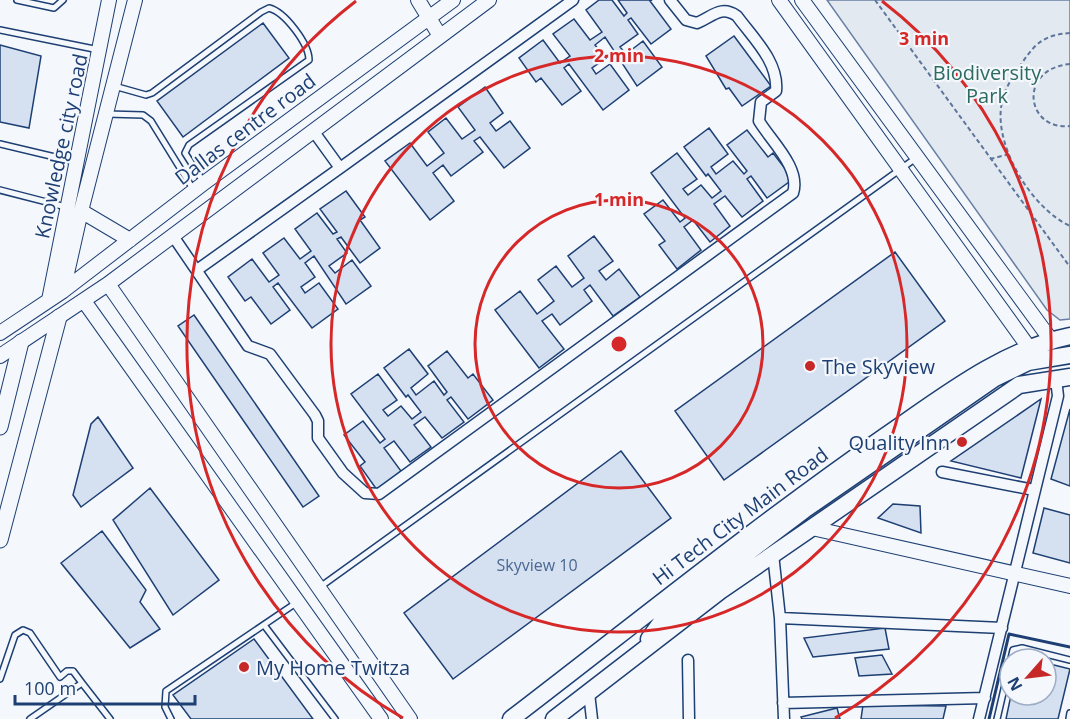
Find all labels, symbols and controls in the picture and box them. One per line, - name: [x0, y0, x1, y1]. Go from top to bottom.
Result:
- text: 3 min: [899, 26, 949, 50]
- text: 2 min: [594, 43, 644, 67]
- street label: Knowledge city road: [28, 51, 94, 241]
- park label: Biodiversity Park: [933, 59, 1042, 109]
- street label: Dallas centre road: [169, 67, 321, 191]
- text: 1 min: [594, 187, 644, 211]
- centre of rings: [609, 334, 629, 354]
- place label: The Skyview: [822, 353, 935, 380]
- marker: The Skyview: [803, 359, 817, 373]
- place label: Quality Inn: [849, 429, 950, 456]
- marker: Quality Inn: [955, 435, 969, 449]
- street label: Hi Tech City Main Road: [647, 441, 833, 591]
- house number: Skyview 10: [496, 554, 578, 576]
- north arrow: [998, 647, 1058, 707]
- place label: My Home Twitza: [256, 654, 410, 681]
- marker: My Home Twitza: [237, 660, 251, 674]
- scale bar: [15, 668, 195, 706]
- text: N: [1002, 673, 1028, 695]
- text: 100 m: [24, 676, 76, 700]

